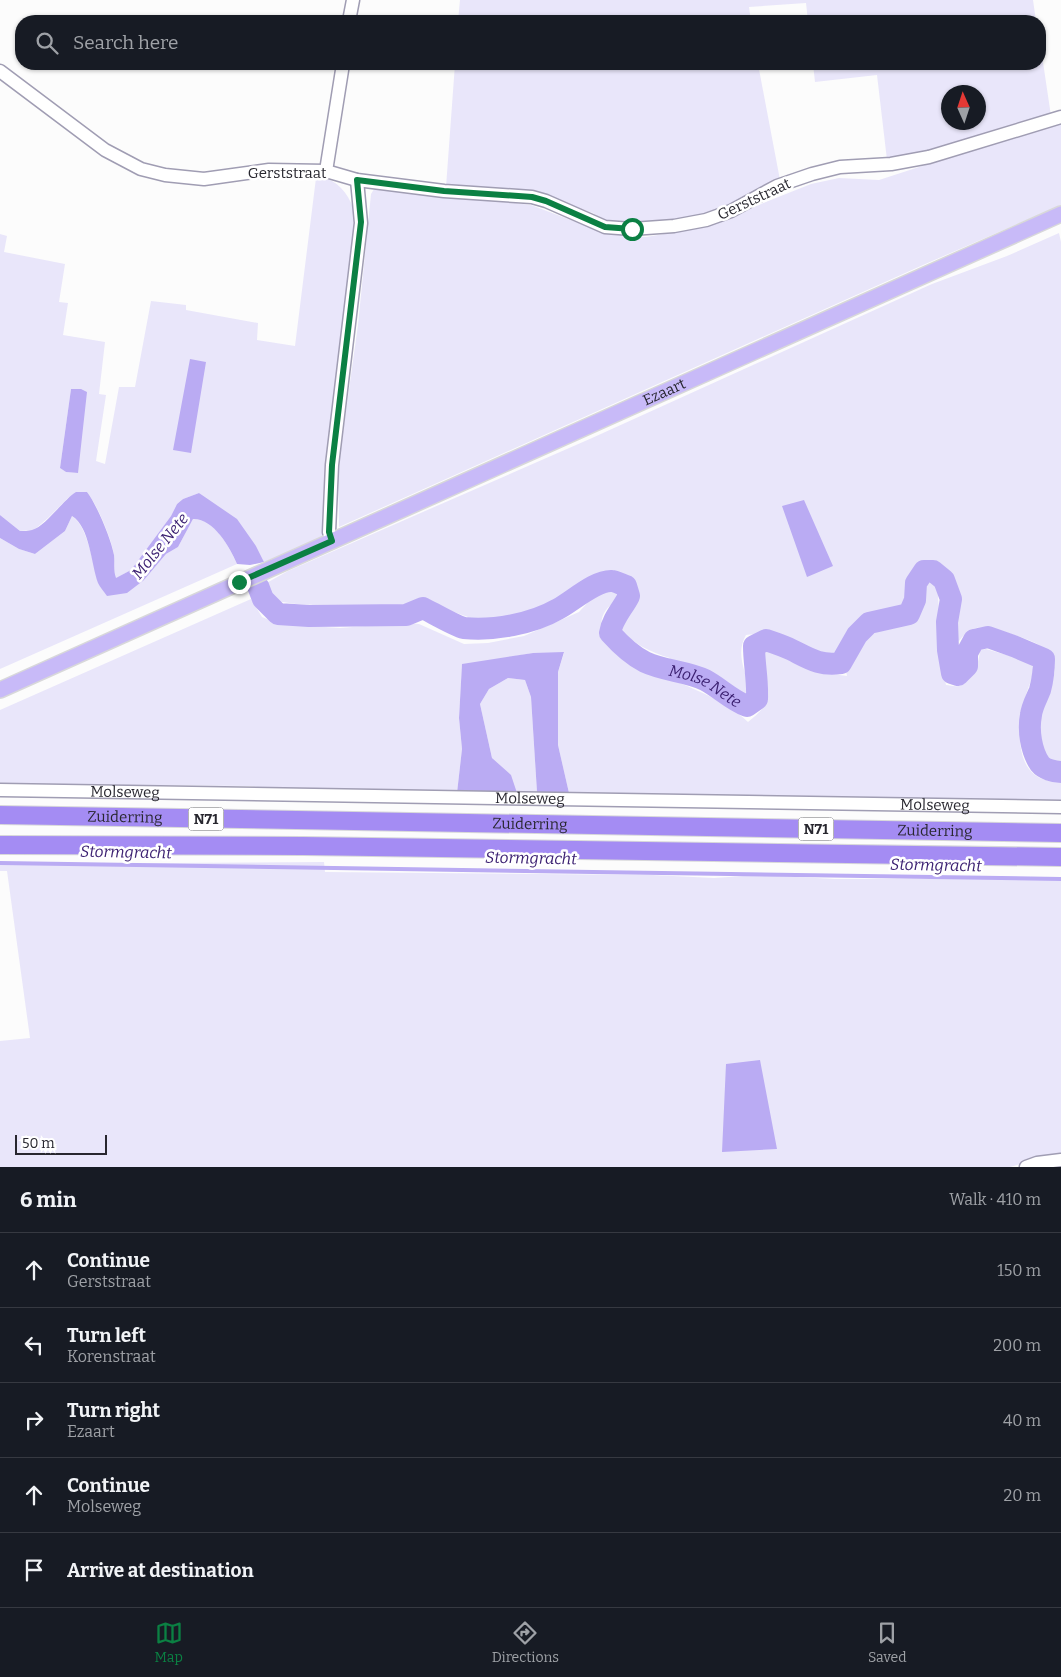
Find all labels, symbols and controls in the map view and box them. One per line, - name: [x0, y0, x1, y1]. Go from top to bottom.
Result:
- search box: [15, 15, 1046, 70]
- icon: search: [33, 29, 61, 57]
- text: Search here: [73, 31, 178, 54]
- north arrow: [941, 85, 986, 130]
- street label: Gerststraat: [248, 164, 327, 182]
- street label: Gerststraat: [715, 174, 794, 224]
- route start: [621, 218, 644, 241]
- street label: Ezaart: [640, 374, 689, 409]
- water label: Molse Nete: [128, 509, 192, 583]
- route end: [228, 571, 251, 594]
- water label: Molse Nete: [667, 660, 745, 711]
- street label: Molseweg: [90, 782, 160, 802]
- street label: Molseweg: [495, 789, 565, 808]
- street label: Molseweg: [900, 795, 970, 815]
- street label: Zuiderring: [87, 807, 163, 827]
- road number: N71: [188, 808, 224, 831]
- street label: Zuiderring: [492, 814, 568, 834]
- road number: N71: [798, 818, 834, 841]
- street label: Zuiderring: [897, 821, 973, 840]
- water label: Stormgracht: [80, 842, 172, 862]
- water label: Stormgracht: [485, 848, 577, 868]
- water label: Stormgracht: [890, 855, 982, 875]
- scale bar: [15, 1132, 108, 1155]
- text: 50 m: [22, 1135, 55, 1152]
- text: 6 min: [20, 1187, 76, 1213]
- text: Walk · 410 m: [949, 1190, 1041, 1209]
- text: Continue: [67, 1249, 150, 1272]
- icon: ahead: [20, 1256, 48, 1284]
- text: 150 m: [997, 1261, 1041, 1280]
- text: Gerststraat: [67, 1272, 151, 1291]
- text: Turn left: [67, 1324, 146, 1347]
- icon: left: [20, 1331, 48, 1359]
- text: 200 m: [993, 1336, 1041, 1355]
- text: Korenstraat: [67, 1347, 156, 1366]
- text: Turn right: [67, 1399, 160, 1422]
- icon: right: [20, 1406, 48, 1434]
- text: 40 m: [1003, 1411, 1041, 1430]
- text: Ezaart: [67, 1422, 115, 1441]
- text: Continue: [67, 1474, 150, 1497]
- icon: ahead: [20, 1481, 48, 1509]
- text: 20 m: [1004, 1486, 1041, 1505]
- text: Molseweg: [67, 1497, 141, 1516]
- icon: arrive: [20, 1556, 48, 1584]
- text: Arrive at destination: [67, 1559, 254, 1582]
- tab: Map: [154, 1619, 183, 1666]
- tab: Directions: [492, 1619, 559, 1666]
- tab: Saved: [868, 1619, 907, 1666]

